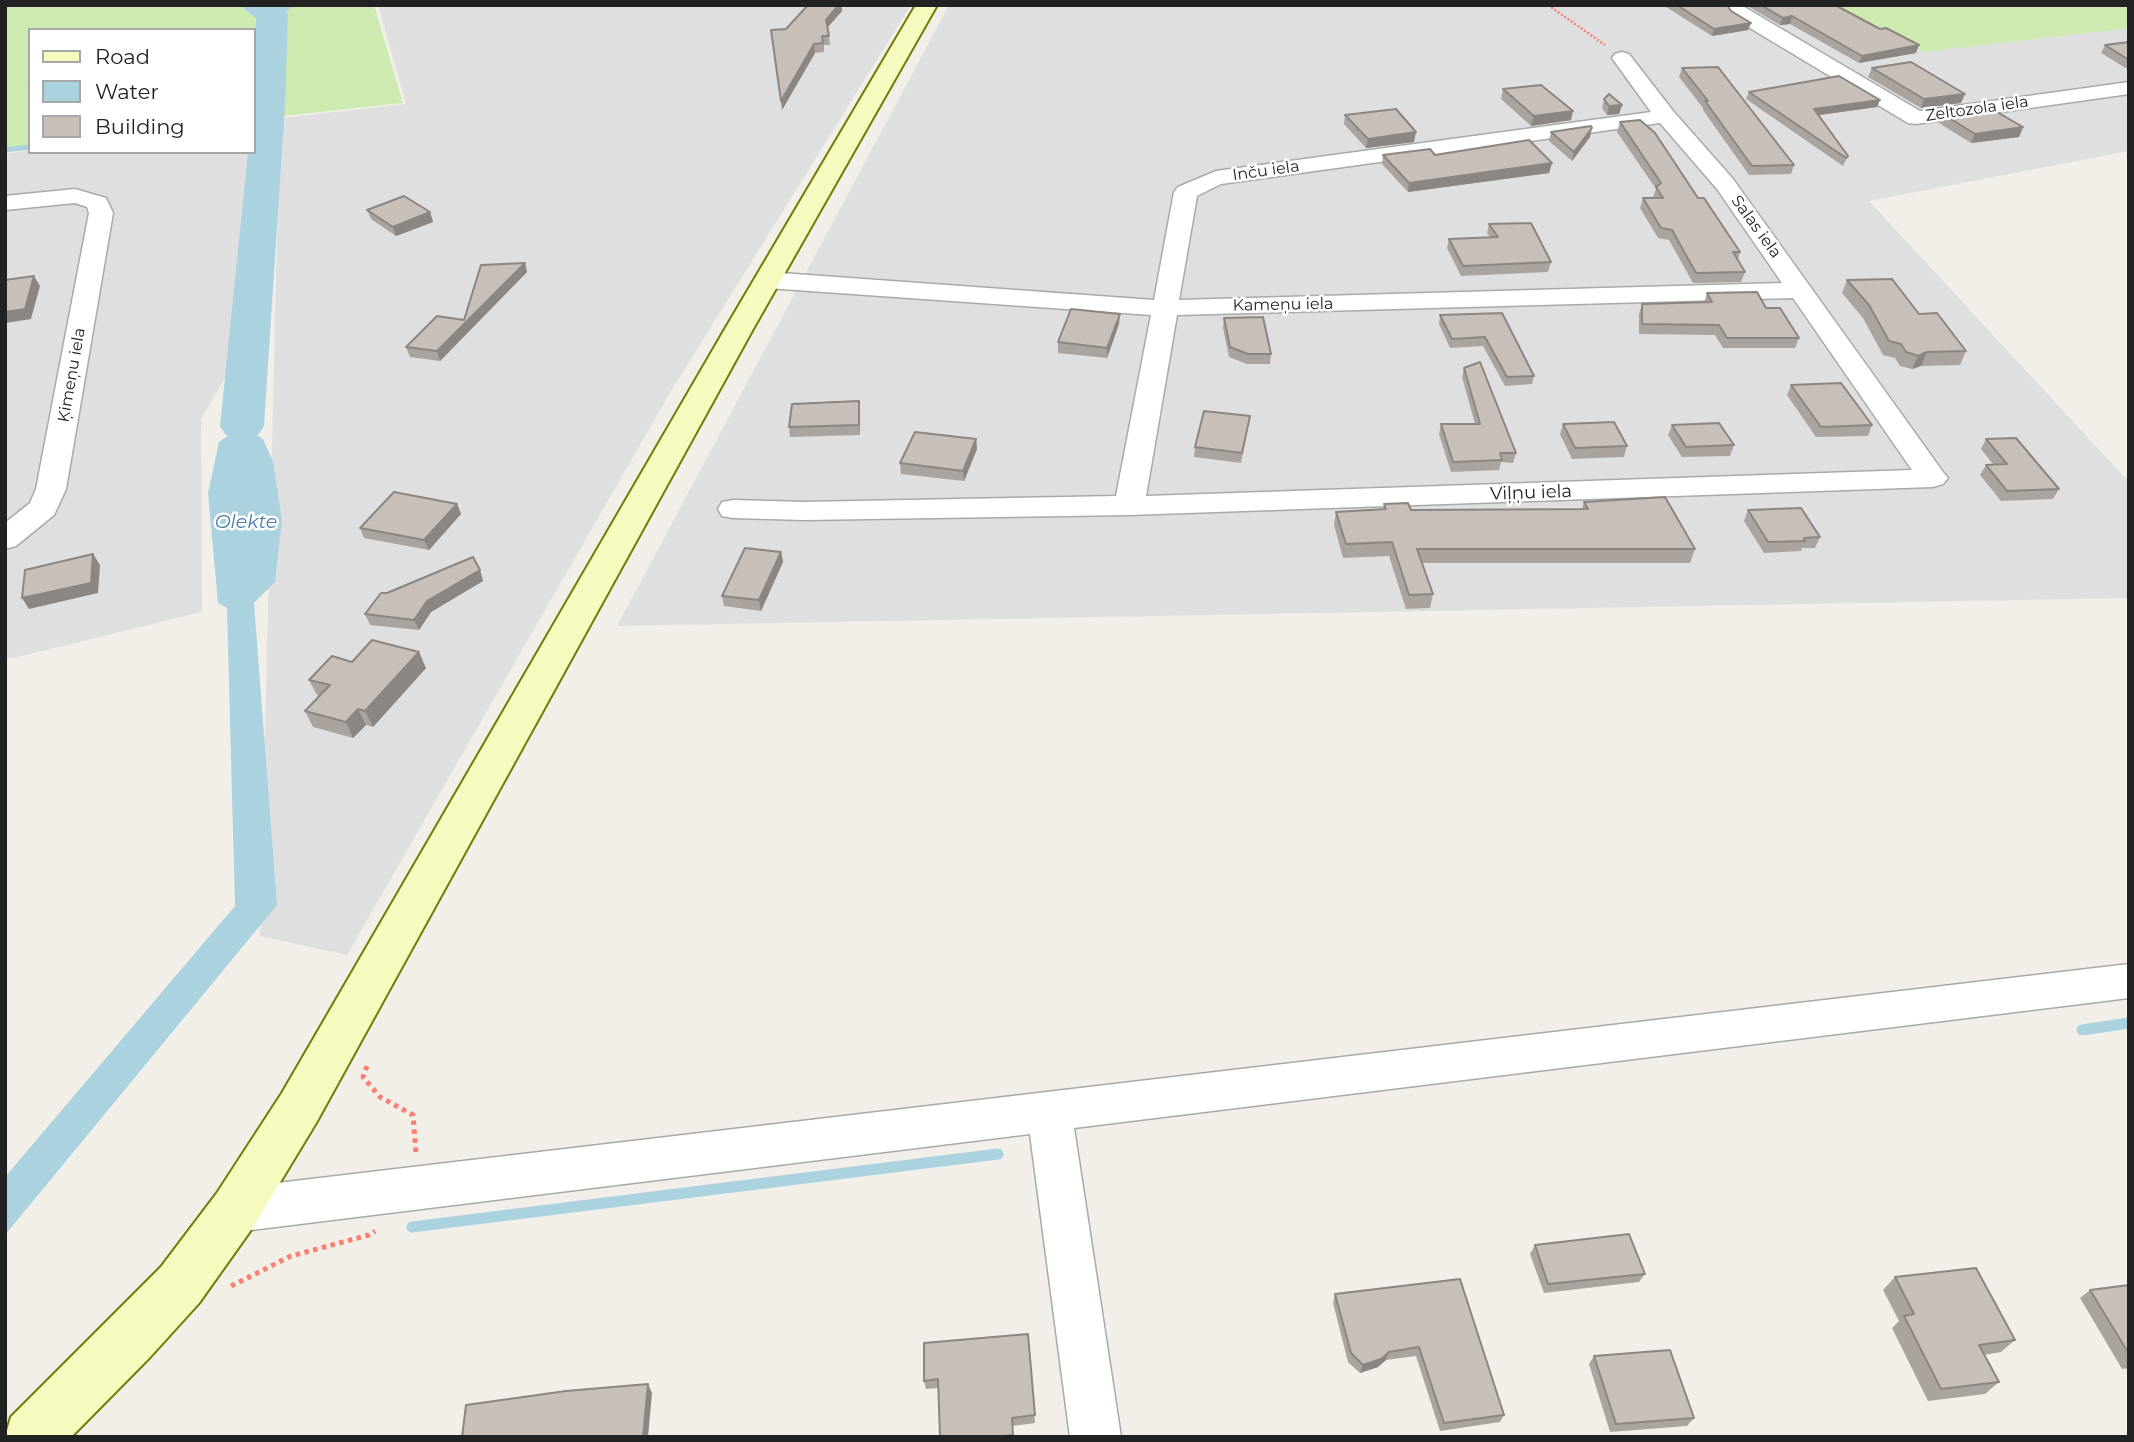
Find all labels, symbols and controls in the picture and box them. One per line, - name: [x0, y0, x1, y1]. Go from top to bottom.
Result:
- legend: [28, 28, 256, 154]
- text: Road: [95, 44, 150, 69]
- text: Water: [95, 79, 159, 104]
- street label: Zeltozola iela: [1924, 92, 2030, 126]
- text: Building: [95, 114, 185, 139]
- street label: Inču iela: [1231, 157, 1301, 185]
- street label: Salas iela: [1727, 192, 1785, 262]
- street label: Kameņu iela: [1232, 295, 1334, 315]
- street label: Ķimeņu iela: [54, 326, 90, 424]
- street label: Viļņu iela: [1490, 481, 1572, 505]
- water label: Olekte: [215, 511, 277, 533]

